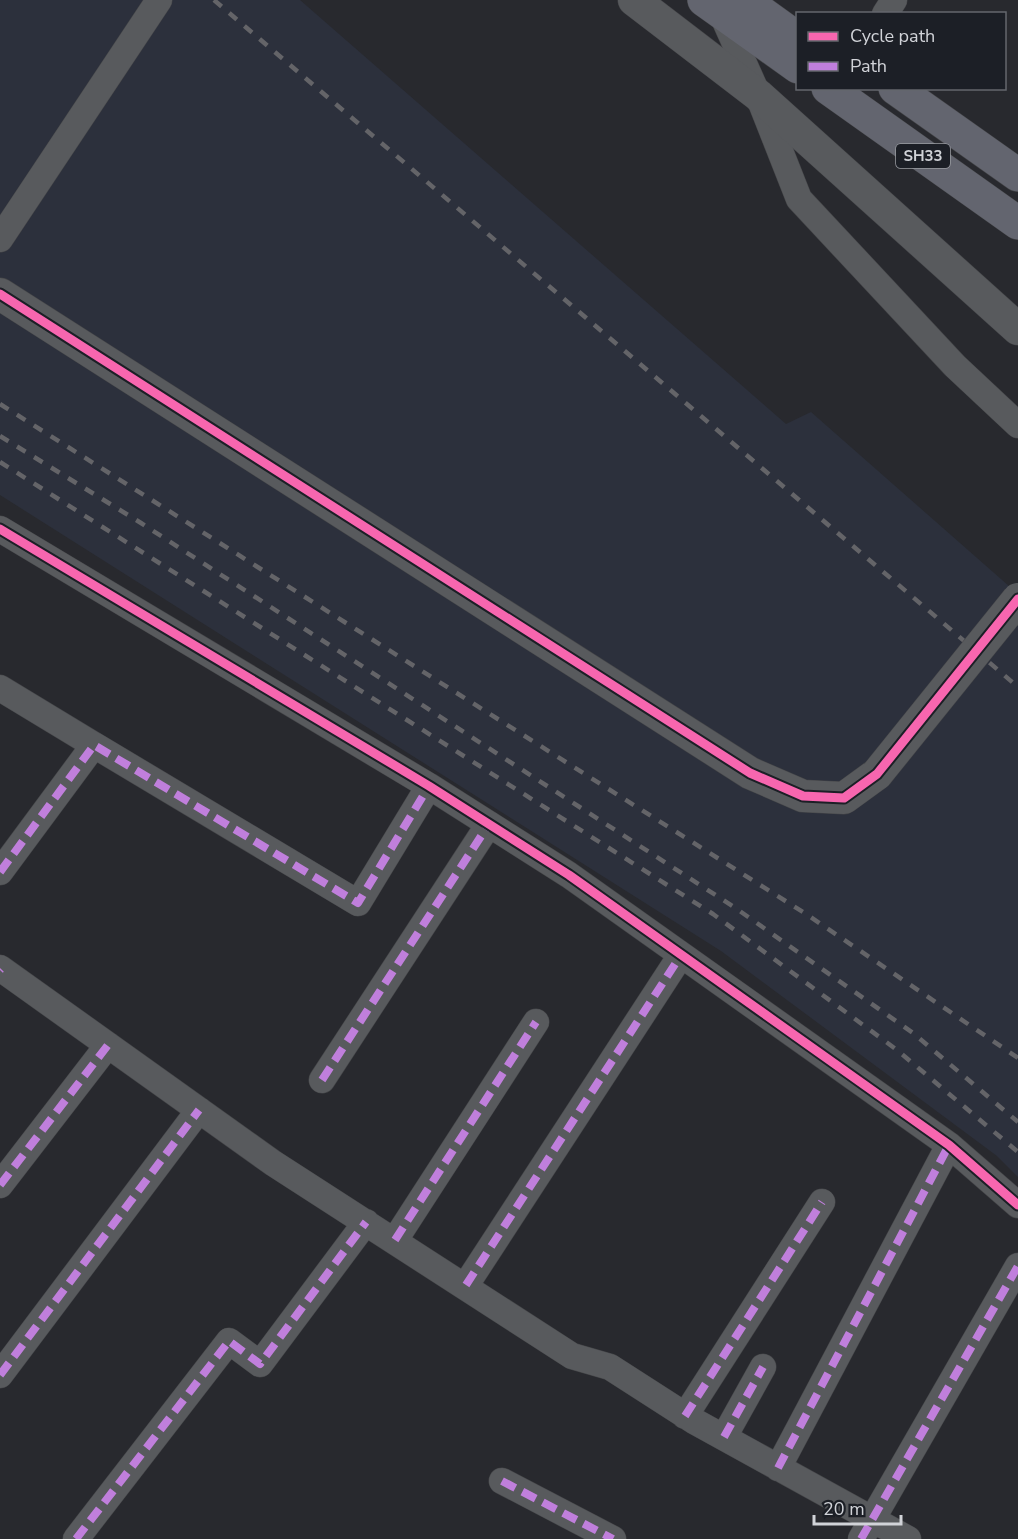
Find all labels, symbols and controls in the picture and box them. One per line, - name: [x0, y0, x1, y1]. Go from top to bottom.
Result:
- legend: [796, 12, 1006, 90]
- text: Cycle path: [850, 24, 935, 48]
- text: Path: [850, 54, 887, 78]
- road number: SH33: [896, 144, 950, 168]
- scale bar: [814, 1488, 901, 1526]
- text: 20 m: [823, 1497, 865, 1521]

